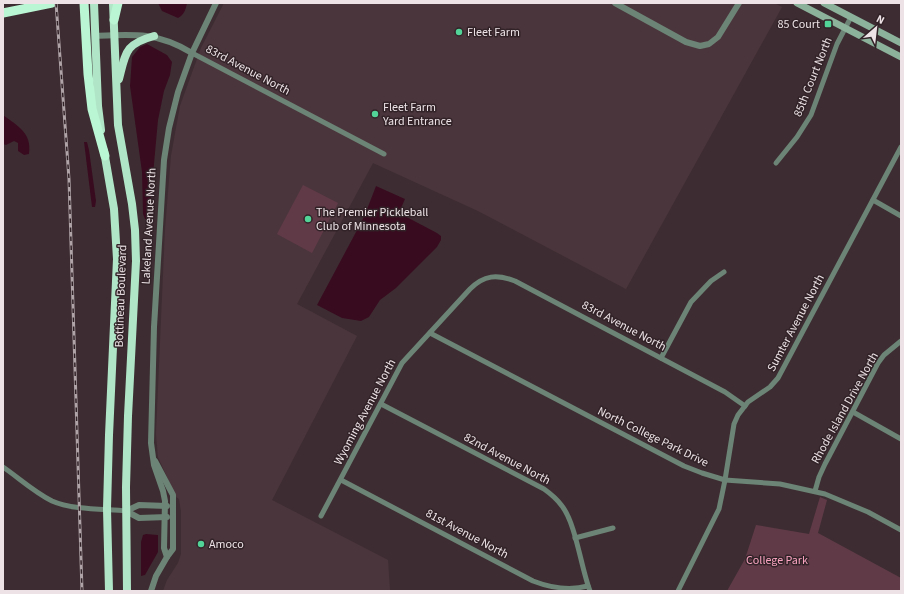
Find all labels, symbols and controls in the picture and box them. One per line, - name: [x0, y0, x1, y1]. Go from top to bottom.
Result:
- north arrow: [856, 8, 896, 48]
- text: N: [874, 11, 887, 28]
- place label: 85 Court: [778, 16, 820, 33]
- marker: 85 Court: [823, 19, 833, 29]
- place label: Fleet Farm: [467, 24, 520, 41]
- marker: Fleet Farm: [454, 27, 464, 37]
- street label: 85th Court North: [789, 35, 837, 119]
- street label: 83rd Avenue North: [203, 41, 293, 99]
- place label: Fleet Farm Yard Entrance: [382, 99, 452, 130]
- marker: Fleet Farm Yard Entrance: [370, 109, 380, 119]
- street label: Lakeland Avenue North: [137, 167, 161, 285]
- place label: The Premier Pickleball Club of Minnesota: [316, 204, 428, 235]
- marker: The Premier Pickleball Club of Minnesota: [303, 214, 313, 224]
- street label: Bottineau Boulevard: [111, 244, 131, 348]
- street label: Sumter Avenue North: [763, 271, 829, 375]
- street label: 83rd Avenue North: [579, 297, 669, 355]
- street label: Rhode Island Drive North: [807, 349, 883, 467]
- street label: Wyoming Avenue North: [330, 356, 400, 468]
- street label: North College Park Drive: [595, 403, 712, 471]
- street label: 82nd Avenue North: [461, 429, 553, 489]
- street label: 81st Avenue North: [423, 505, 511, 563]
- place label: Amoco: [209, 536, 244, 553]
- marker: Amoco: [196, 539, 206, 549]
- park label: College Park: [746, 552, 808, 569]

